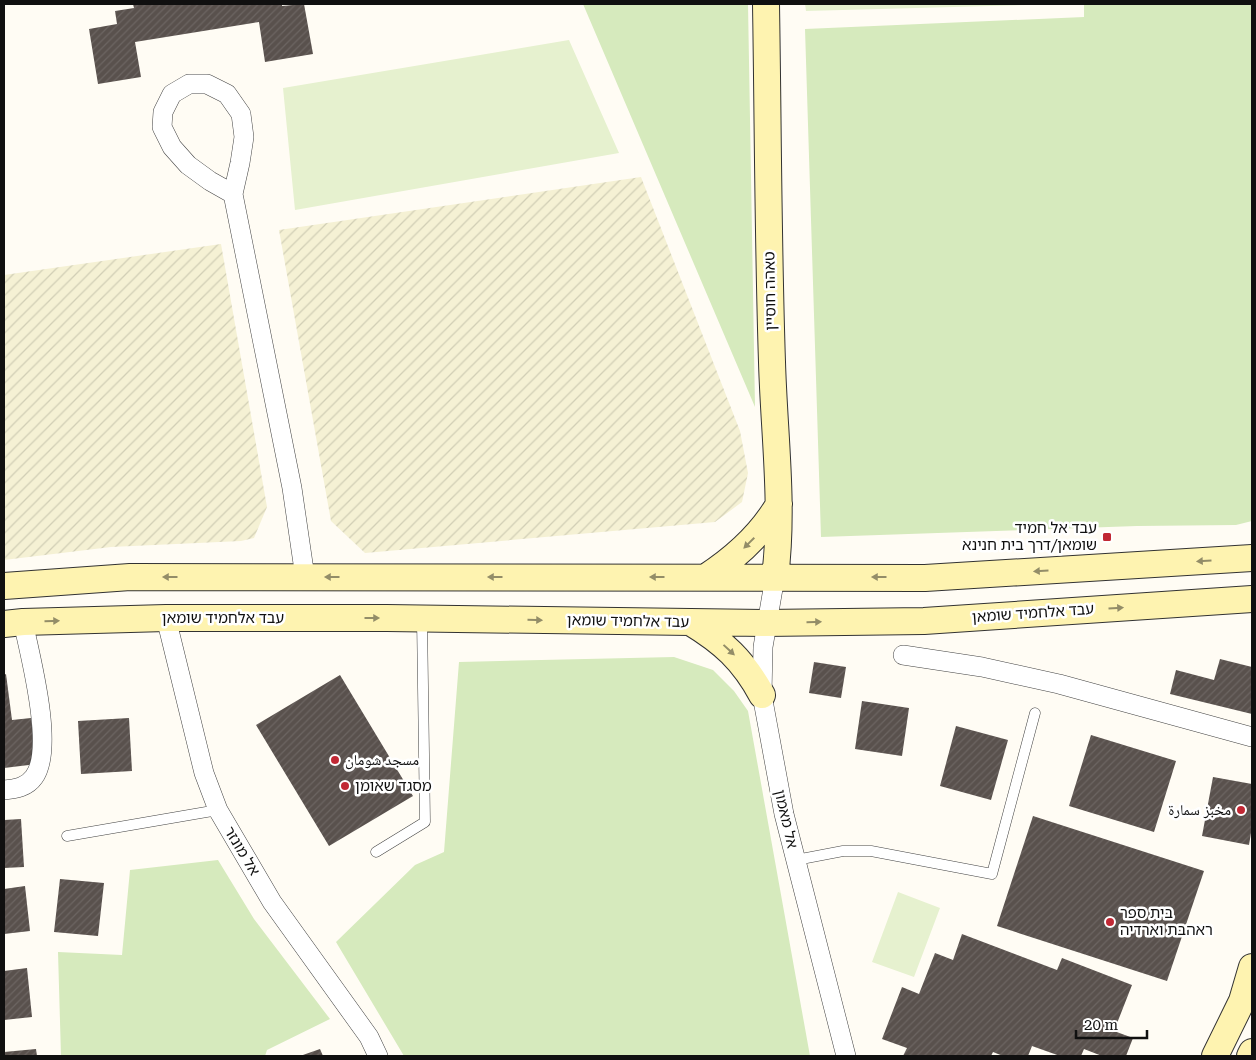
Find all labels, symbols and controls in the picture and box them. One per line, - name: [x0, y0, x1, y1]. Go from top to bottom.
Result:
- street label: טאהה חוסיין: [760, 251, 780, 331]
- place label: עבד אל חמיד שומאן/דרך בית חנינא: [962, 519, 1097, 554]
- marker: עבד אל חמיד שומאן/דרך בית חנינא: [1101, 531, 1113, 543]
- one-way arrow: [743, 536, 755, 548]
- one-way arrow: [1195, 558, 1211, 566]
- one-way arrow: [1033, 567, 1049, 575]
- one-way arrow: [162, 573, 178, 581]
- one-way arrow: [324, 573, 340, 581]
- one-way arrow: [487, 573, 503, 581]
- one-way arrow: [649, 573, 665, 581]
- one-way arrow: [871, 573, 887, 581]
- street label: עבד אלחמיד שומאן: [971, 600, 1095, 626]
- one-way arrow: [1108, 603, 1124, 611]
- street label: עבד אלחמיד שומאן: [162, 609, 284, 627]
- street label: עבד אלחמיד שומאן: [567, 611, 689, 631]
- one-way arrow: [365, 614, 381, 622]
- one-way arrow: [527, 616, 543, 624]
- one-way arrow: [45, 617, 61, 625]
- one-way arrow: [806, 618, 822, 626]
- one-way arrow: [723, 644, 735, 656]
- place label: مسجد شومان: [345, 751, 419, 770]
- marker: مسجد شومان: [329, 754, 341, 766]
- place label: מסגד שאומן: [355, 777, 432, 795]
- marker: מסגד שאומן: [339, 780, 351, 792]
- street label: אל מאמון: [771, 788, 801, 850]
- place label: مخبز سمارة: [1168, 801, 1231, 819]
- marker: مخبز سمارة: [1235, 804, 1247, 816]
- street label: אל מונזר: [220, 823, 264, 879]
- place label: בית ספר ראהבת וארדיה: [1120, 904, 1213, 939]
- marker: בית ספר ראהבת וארדיה: [1104, 916, 1116, 928]
- scale bar: [1076, 1008, 1147, 1040]
- text: 20 m: [1084, 1016, 1119, 1034]

